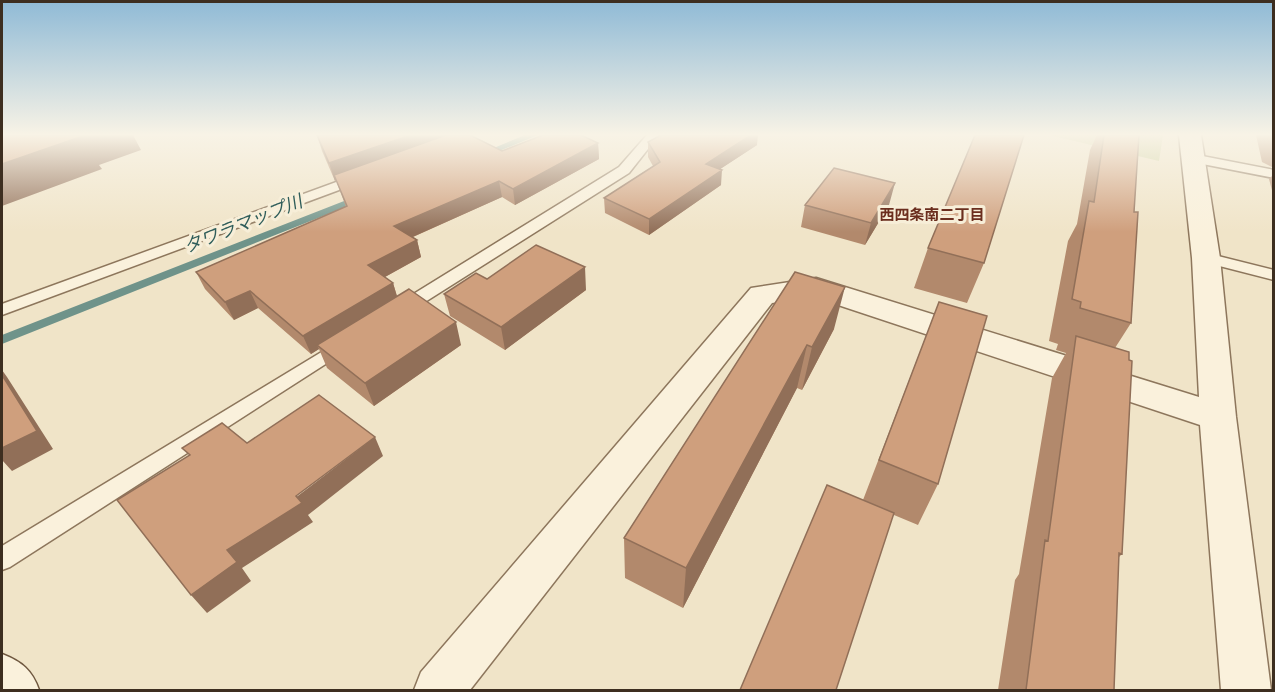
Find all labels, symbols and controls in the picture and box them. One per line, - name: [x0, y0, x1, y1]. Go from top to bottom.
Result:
- water label: タワラマップ川: [180, 189, 307, 258]
- district label: 西四条南二丁目: [879, 206, 985, 224]

